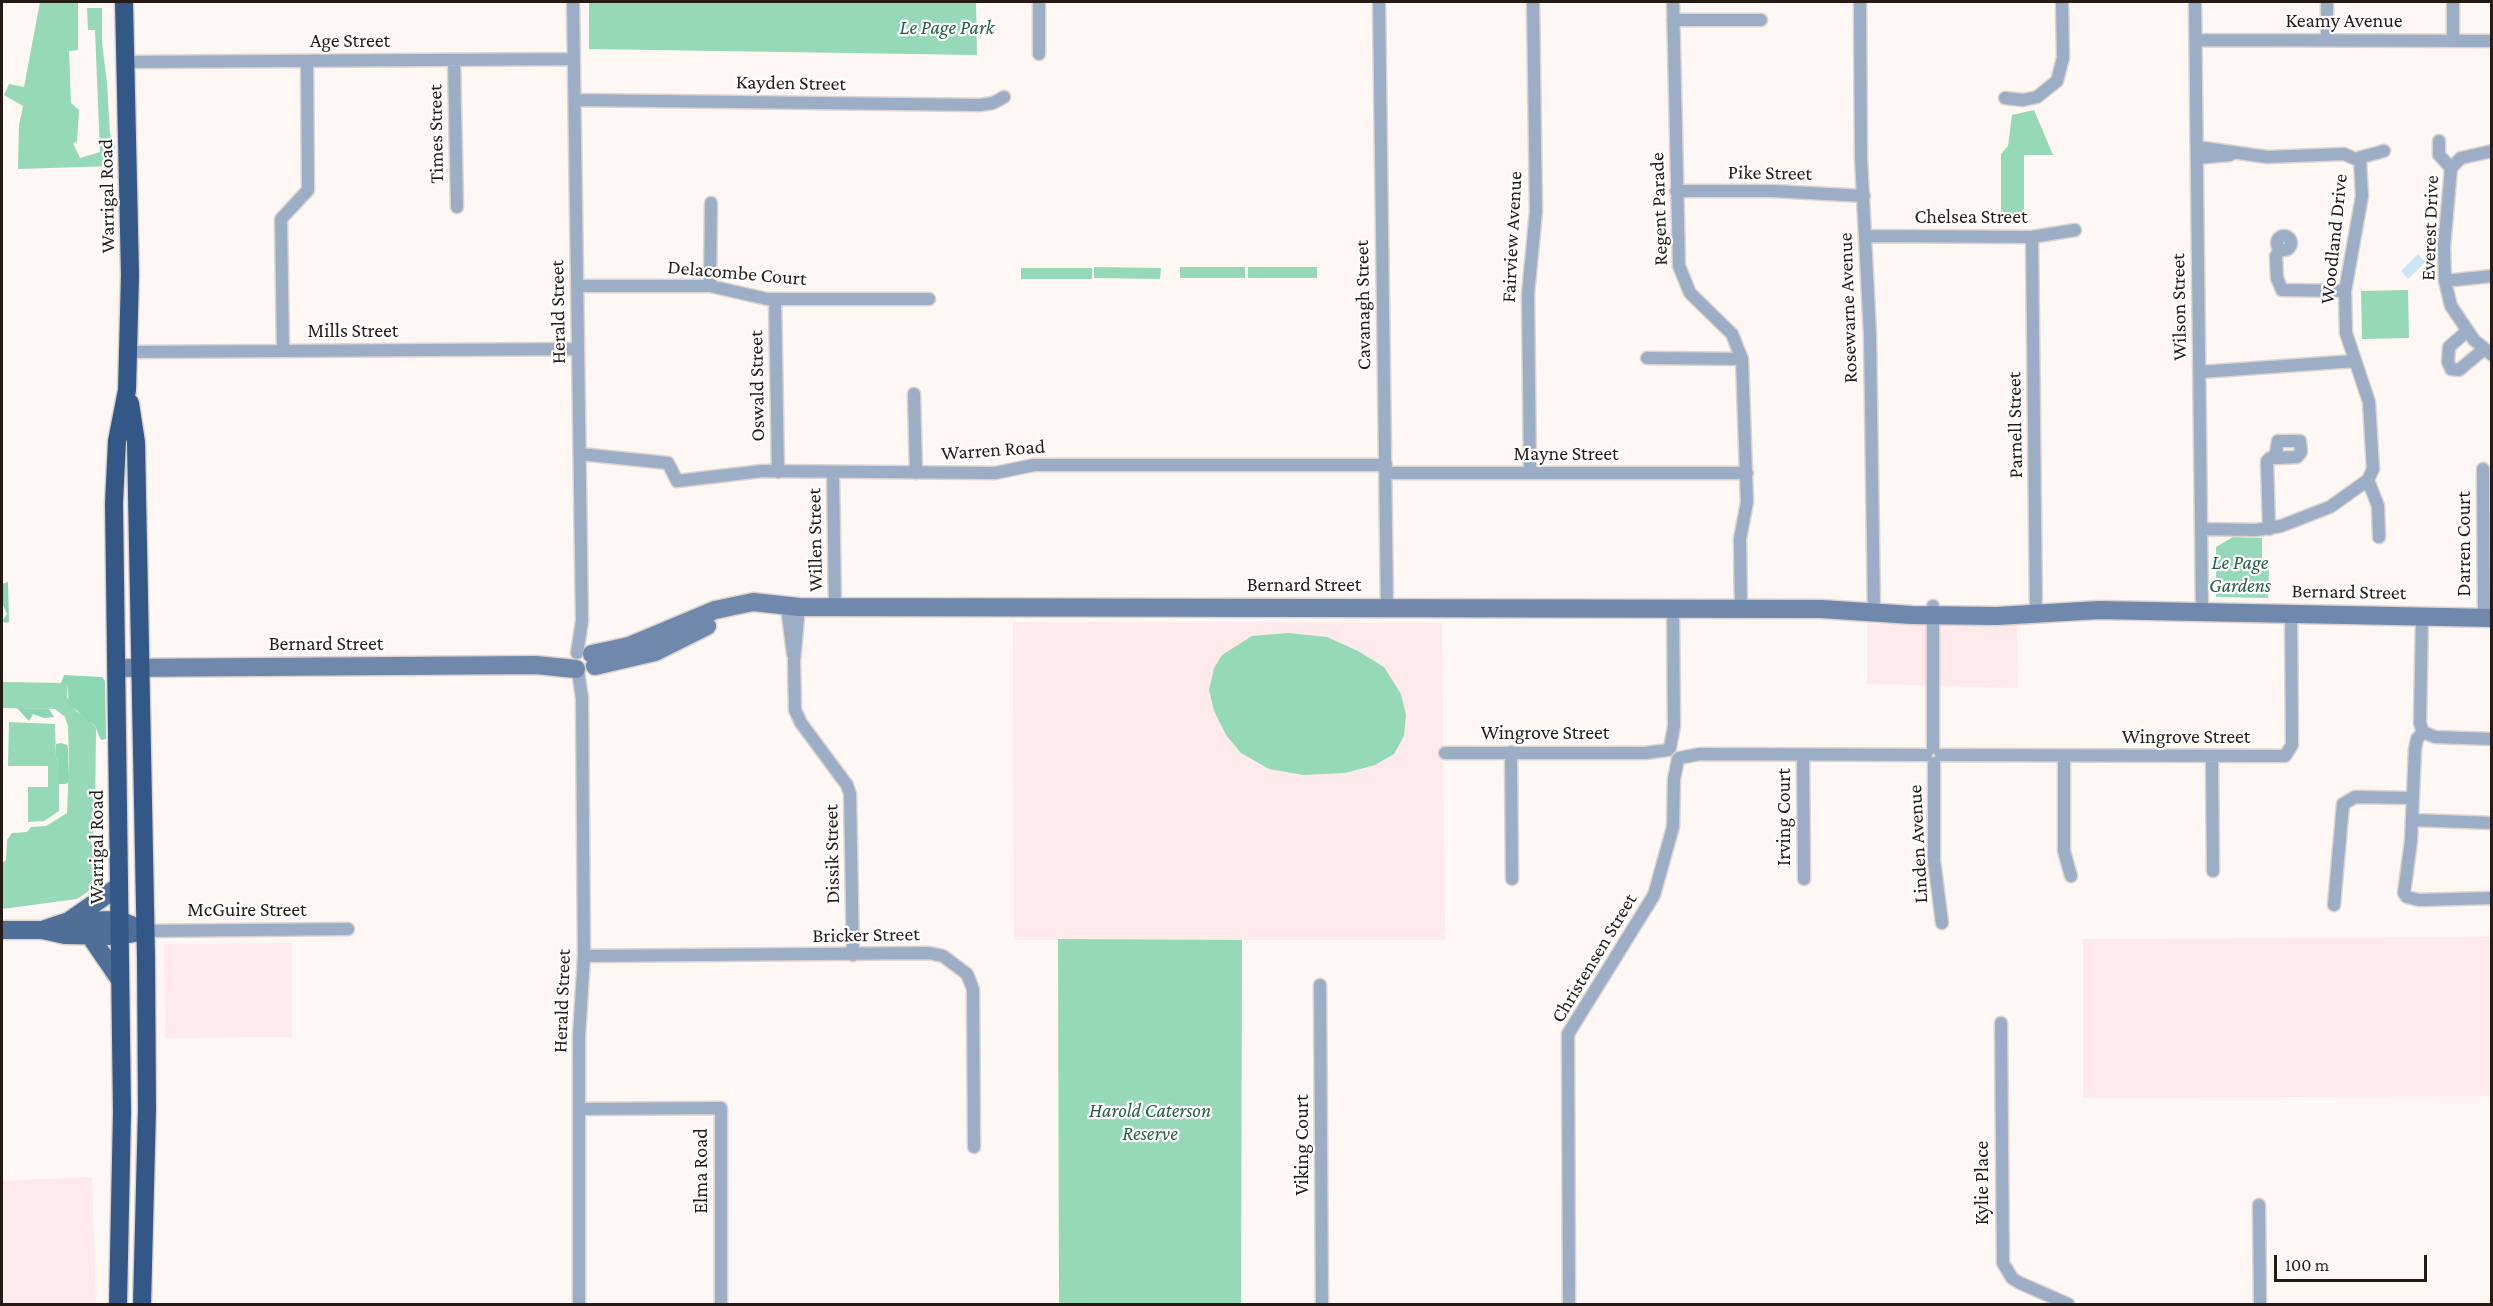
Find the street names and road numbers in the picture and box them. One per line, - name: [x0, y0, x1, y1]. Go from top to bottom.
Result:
- street label: Keamy Avenue: [2285, 9, 2403, 33]
- street label: Age Street: [310, 29, 390, 53]
- street label: Kayden Street: [736, 70, 846, 96]
- street label: Times Street: [423, 84, 449, 184]
- street label: Warrigal Road: [94, 139, 120, 253]
- street label: Regent Parade: [1645, 152, 1673, 266]
- street label: Pike Street: [1728, 160, 1812, 186]
- street label: Fairview Avenue: [1497, 171, 1527, 303]
- street label: Woodland Drive: [2315, 173, 2353, 305]
- street label: Everest Drive: [2416, 175, 2444, 281]
- street label: Chelsea Street: [1914, 205, 2028, 229]
- street label: Rosewarne Avenue: [1833, 232, 1863, 384]
- street label: Cavanagh Street: [1350, 240, 1376, 370]
- street label: Wilson Street: [2166, 253, 2192, 361]
- street label: Delacombe Court: [666, 255, 808, 291]
- street label: Herald Street: [545, 260, 571, 364]
- street label: Mills Street: [308, 319, 398, 343]
- street label: Oswald Street: [744, 330, 770, 442]
- street label: Parnell Street: [2002, 371, 2028, 479]
- street label: Warren Road: [940, 434, 1046, 466]
- street label: Mayne Street: [1513, 442, 1619, 466]
- street label: Willen Street: [802, 488, 828, 592]
- street label: Darren Court: [2452, 491, 2476, 597]
- street label: Bernard Street: [1247, 573, 1361, 597]
- street label: Bernard Street: [2291, 579, 2407, 605]
- street label: Bernard Street: [269, 632, 383, 656]
- street label: Wingrove Street: [1481, 721, 1609, 745]
- street label: Wingrove Street: [2122, 725, 2250, 749]
- street label: Irving Court: [1772, 768, 1796, 866]
- street label: Linden Avenue: [1903, 784, 1933, 904]
- street label: Warrigal Road: [85, 790, 109, 904]
- street label: Dissik Street: [819, 804, 845, 904]
- street label: Christensen Street: [1546, 889, 1642, 1027]
- street label: McGuire Street: [187, 898, 307, 922]
- street label: Bricker Street: [812, 922, 920, 948]
- street label: Herald Street: [548, 948, 576, 1054]
- street label: Viking Court: [1290, 1094, 1314, 1196]
- street label: Elma Road: [689, 1128, 713, 1214]
- street label: Kylie Place: [1970, 1141, 1994, 1225]

